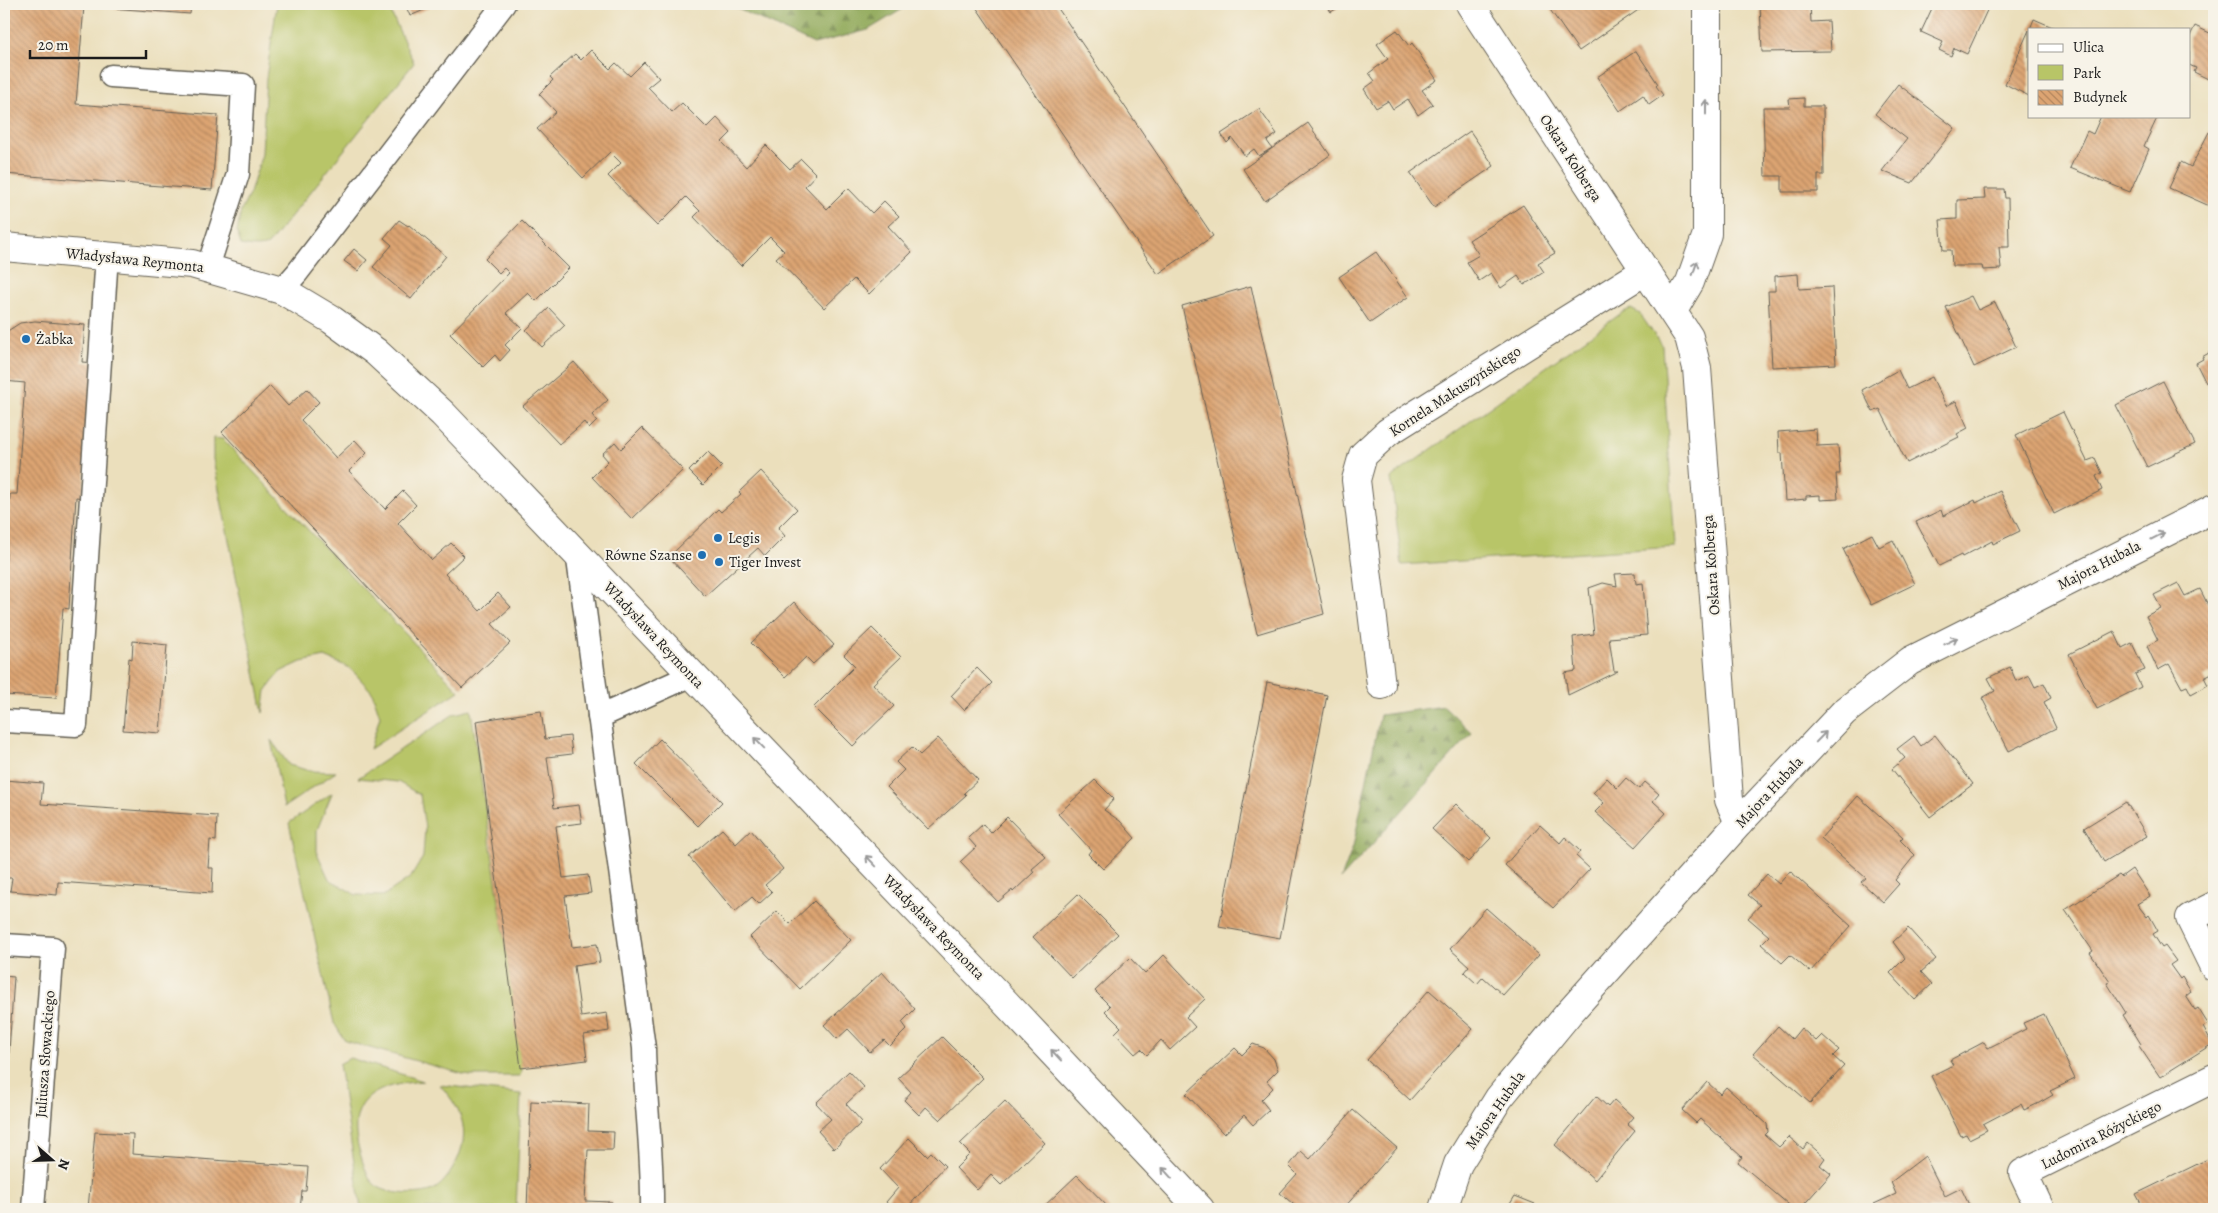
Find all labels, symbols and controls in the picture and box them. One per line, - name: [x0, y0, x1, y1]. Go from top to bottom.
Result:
- scale bar: [30, 28, 146, 60]
- legend: [2028, 28, 2190, 118]
- text: 20 m: [38, 35, 69, 55]
- text: Ulica: [2073, 37, 2104, 57]
- text: Park: [2073, 63, 2102, 83]
- text: Budynek: [2073, 87, 2128, 107]
- one-way arrow: [1701, 100, 1711, 116]
- street label: Oskara Kolberga: [1535, 110, 1607, 206]
- street label: Władysława Reymonta: [64, 243, 205, 277]
- one-way arrow: [1691, 261, 1700, 276]
- place label: Żabka: [36, 329, 73, 349]
- marker: Żabka: [20, 333, 32, 345]
- street label: Kornela Makuszyńskiego: [1385, 341, 1525, 441]
- street label: Oskara Kolberga: [1698, 514, 1724, 616]
- place label: Legis: [728, 528, 760, 548]
- one-way arrow: [2150, 531, 2165, 540]
- marker: Legis: [712, 532, 724, 544]
- street label: Majora Hubala: [2054, 535, 2144, 595]
- place label: Równe Szanse: [605, 545, 692, 565]
- marker: Równe Szanse: [696, 549, 708, 561]
- place label: Tiger Invest: [729, 552, 801, 572]
- marker: Tiger Invest: [713, 556, 725, 568]
- street label: Władysława Reymonta: [599, 577, 709, 693]
- one-way arrow: [1943, 636, 1958, 646]
- one-way arrow: [1815, 730, 1827, 743]
- one-way arrow: [753, 737, 765, 750]
- street label: Majora Hubala: [1731, 752, 1807, 832]
- one-way arrow: [865, 855, 877, 867]
- street label: Władysława Reymonta: [878, 869, 989, 984]
- street label: Juliusza Słowackiego: [31, 990, 59, 1118]
- one-way arrow: [1050, 1049, 1062, 1061]
- street label: Majora Hubala: [1461, 1067, 1529, 1153]
- street label: Ludomira Różyckiego: [2037, 1096, 2165, 1174]
- north arrow: [28, 1136, 78, 1186]
- text: N: [53, 1156, 74, 1172]
- one-way arrow: [1161, 1167, 1173, 1180]

